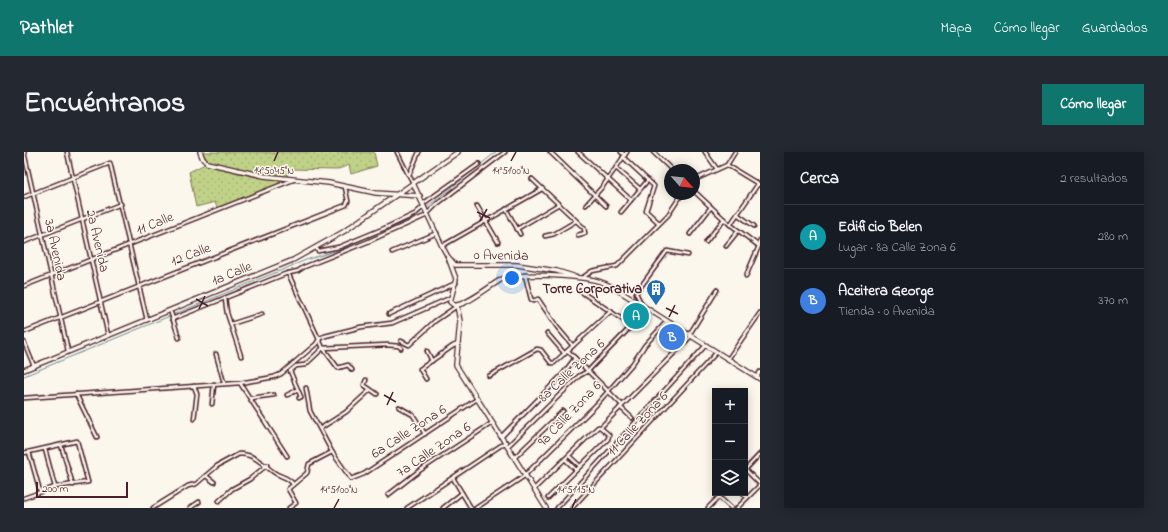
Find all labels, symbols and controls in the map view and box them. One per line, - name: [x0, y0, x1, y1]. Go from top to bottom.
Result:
- text: Pathlet: [20, 15, 74, 42]
- text: Mapa: [941, 18, 972, 39]
- text: Cómo llegar: [994, 18, 1060, 39]
- text: Guardados: [1082, 18, 1148, 39]
- text: Encuéntranos: [24, 84, 185, 125]
- button: Cómo llegar: [1042, 84, 1144, 125]
- text: 14°50'45"N: [254, 164, 294, 179]
- text: 14°51'00"N: [492, 164, 530, 179]
- north arrow: [664, 164, 700, 200]
- text: Cerca: [800, 166, 839, 191]
- text: 2 resultados: [1060, 169, 1128, 188]
- street label: 11 Calle: [133, 207, 178, 241]
- street label: 2a Avenida: [80, 208, 114, 274]
- text: Edificio Belen: [838, 216, 922, 238]
- street label: 3a Avenida: [38, 217, 72, 283]
- text: A: [809, 227, 817, 246]
- text: 280 m: [1098, 227, 1128, 246]
- street label: 12 Calle: [168, 238, 215, 272]
- text: Lugar · 8a Calle Zona 6: [838, 238, 956, 257]
- street label: 0 Avenida: [473, 245, 529, 267]
- street label: 1a Calle: [209, 256, 256, 292]
- your location: [502, 268, 522, 288]
- building icon: Torre Corporativa: [645, 278, 667, 306]
- place label: Torre Corporativa: [543, 279, 642, 300]
- text: Aceitera George: [838, 280, 934, 302]
- text: B: [809, 291, 817, 310]
- text: 370 m: [1098, 291, 1128, 310]
- pin: A: [623, 301, 649, 331]
- text: Tienda · 0 Avenida: [838, 302, 935, 321]
- pin: B: [659, 322, 685, 352]
- street label: 8a Calle Zona 6: [534, 334, 610, 408]
- street label: 9a Calle Zona 6: [533, 376, 607, 452]
- street label: 11 Calle Zona 6: [603, 387, 673, 461]
- map controls: [712, 388, 748, 496]
- button: +: [712, 388, 748, 424]
- street label: 6a Calle Zona 6: [367, 400, 451, 464]
- street label: 7a Calle Zona 6: [393, 417, 475, 483]
- button: −: [712, 424, 748, 460]
- button: layers: [712, 460, 748, 496]
- scale bar: [36, 480, 128, 499]
- text: 200 m: [42, 481, 68, 497]
- text: 14°51'00"N: [320, 483, 358, 498]
- text: 14°51'15"N: [557, 483, 595, 498]

